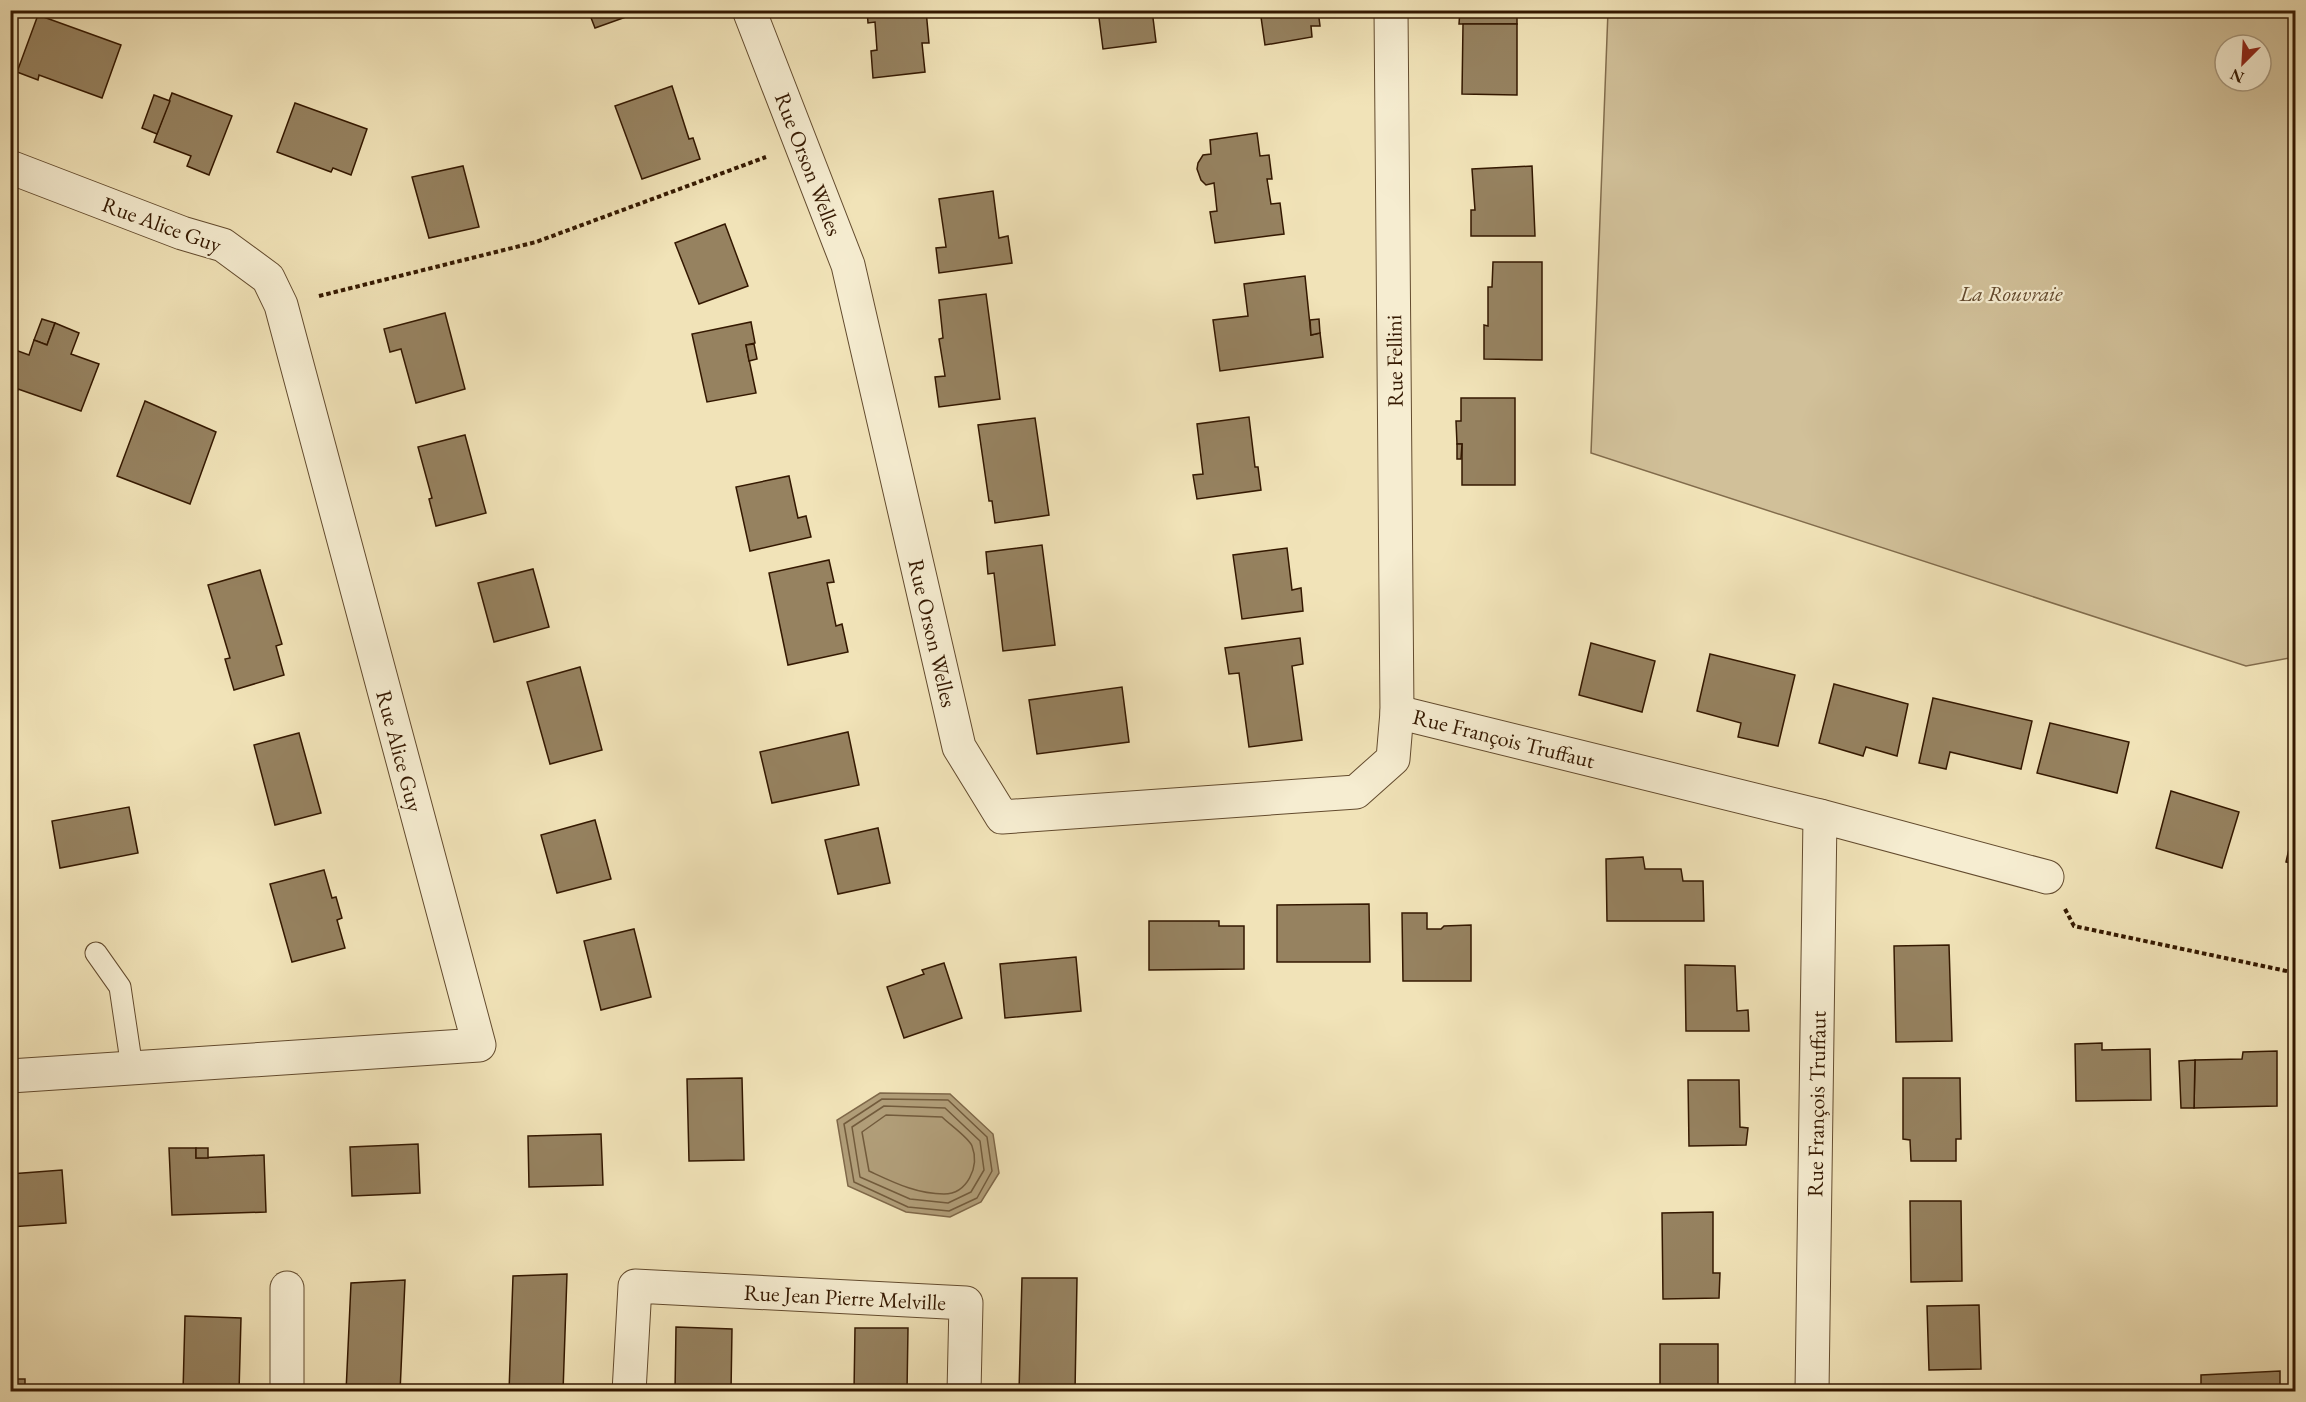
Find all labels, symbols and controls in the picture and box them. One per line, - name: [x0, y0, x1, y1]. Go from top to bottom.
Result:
- north arrow: [2213, 33, 2273, 93]
- text: N: [2227, 64, 2247, 88]
- street label: Rue Orson Welles: [768, 88, 849, 240]
- street label: Rue Alice Guy: [98, 189, 226, 260]
- park label: La Rouvraie: [1958, 279, 2063, 308]
- street label: Rue Fellini: [1379, 315, 1410, 407]
- street label: Rue Orson Welles: [901, 556, 964, 710]
- street label: Rue Alice Guy: [369, 687, 430, 816]
- street label: Rue François Truffaut: [1410, 702, 1598, 775]
- street label: Rue François Truffaut: [1800, 1010, 1833, 1197]
- street label: Rue Jean Pierre Melville: [743, 1278, 947, 1317]

